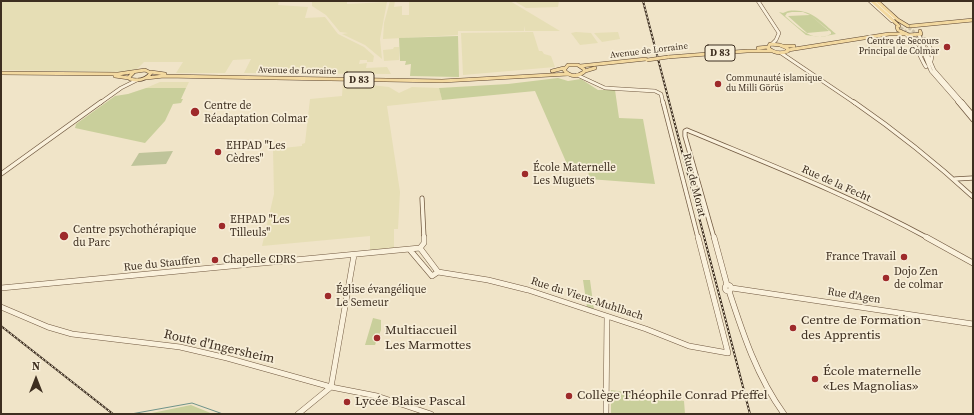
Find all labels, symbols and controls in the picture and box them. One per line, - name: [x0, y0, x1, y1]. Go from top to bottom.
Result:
- place label: Centre de Secours Principal de Colmar: [859, 37, 939, 58]
- street label: Avenue de Lorraine: [609, 41, 689, 61]
- marker: Centre de Secours Principal de Colmar: [942, 42, 952, 52]
- road number: D 83: [705, 45, 735, 61]
- street label: Avenue de Lorraine: [258, 65, 336, 77]
- road number: D 83: [344, 72, 374, 88]
- place label: Communauté islamique du Milli Görüs: [726, 74, 822, 95]
- marker: Communauté islamique du Milli Görüs: [713, 79, 723, 89]
- place label: Centre de Réadaptation Colmar: [204, 99, 308, 125]
- marker: Centre de Réadaptation Colmar: [189, 106, 201, 118]
- place label: EHPAD "Les Cèdres": [226, 139, 286, 165]
- marker: EHPAD "Les Cèdres": [213, 147, 223, 157]
- street label: Rue de Morat: [680, 152, 708, 218]
- place label: École Maternelle Les Muguets: [533, 161, 616, 187]
- street label: Rue de la Fecht: [799, 163, 873, 205]
- marker: École Maternelle Les Muguets: [520, 169, 530, 179]
- place label: EHPAD "Les Tilleuls": [230, 213, 290, 239]
- marker: EHPAD "Les Tilleuls": [217, 221, 227, 231]
- place label: Centre psychothérapique du Parc: [73, 223, 196, 249]
- marker: Centre psychothérapique du Parc: [58, 230, 70, 242]
- place label: France Travail: [826, 250, 896, 264]
- marker: France Travail: [899, 252, 909, 262]
- street label: Rue du Stauffen: [123, 253, 201, 275]
- place label: Chapelle CDRS: [223, 253, 296, 267]
- marker: Chapelle CDRS: [210, 255, 220, 265]
- place label: Dojo Zen de colmar: [894, 265, 943, 291]
- marker: Dojo Zen de colmar: [881, 273, 891, 283]
- street label: Rue du Vieux-Muhlbach: [529, 275, 645, 323]
- place label: Église évangélique Le Semeur: [336, 283, 426, 309]
- street label: Rue d'Agen: [826, 285, 882, 307]
- marker: Église évangélique Le Semeur: [323, 291, 333, 301]
- place label: Centre de Formation des Apprentis: [801, 313, 921, 344]
- place label: Multiaccueil Les Marmottes: [385, 323, 471, 354]
- marker: Centre de Formation des Apprentis: [788, 323, 798, 333]
- street label: Route d'Ingersheim: [162, 327, 276, 367]
- marker: Multiaccueil Les Marmottes: [372, 333, 382, 343]
- north arrow: [16, 359, 56, 399]
- text: N: [32, 359, 40, 374]
- place label: École maternelle «Les Magnolias»: [823, 364, 921, 395]
- marker: École maternelle «Les Magnolias»: [810, 374, 820, 384]
- place label: Collège Théophile Conrad Pfeffel: [577, 388, 768, 404]
- marker: Collège Théophile Conrad Pfeffel: [564, 391, 574, 401]
- place label: Lycée Blaise Pascal: [355, 394, 466, 410]
- marker: Lycée Blaise Pascal: [342, 397, 352, 407]

